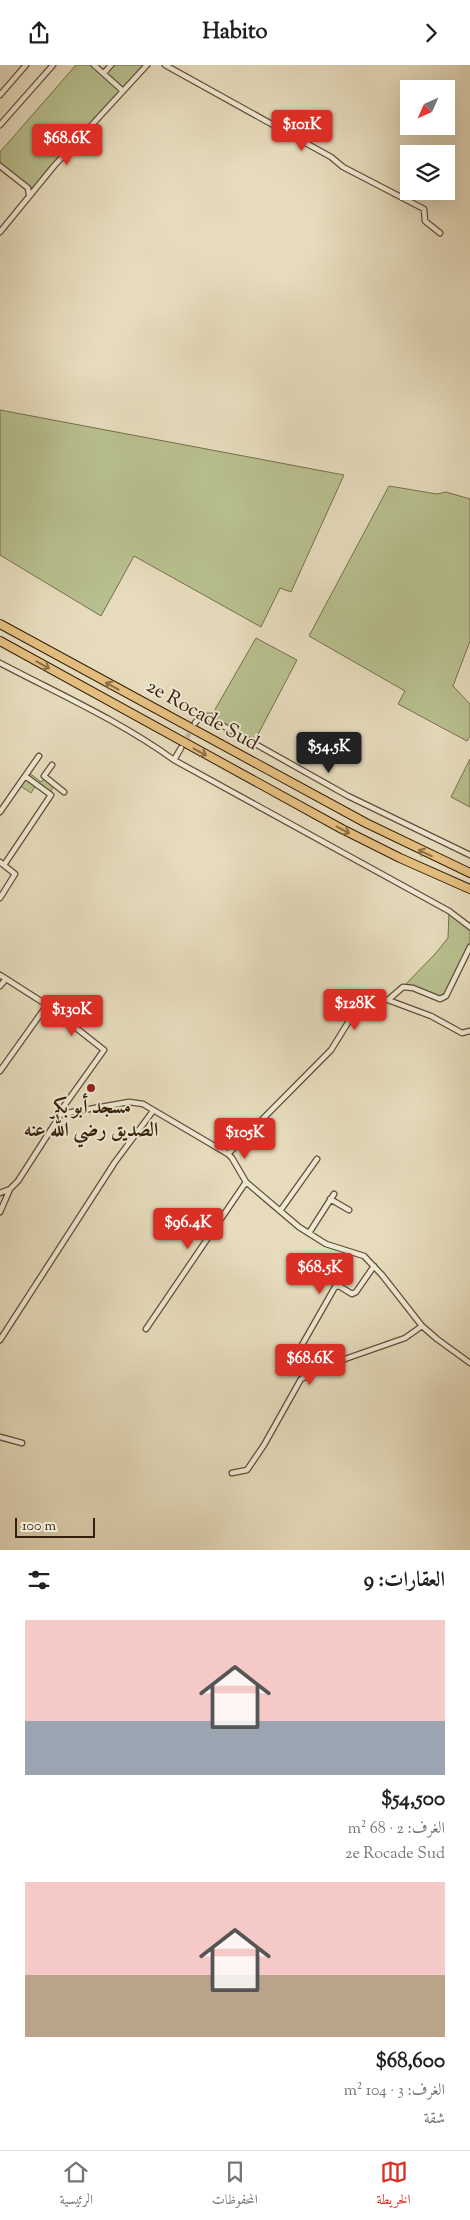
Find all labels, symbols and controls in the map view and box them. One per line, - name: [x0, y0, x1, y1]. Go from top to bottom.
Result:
- text: Habito: [202, 17, 268, 49]
- icon: share: [25, 19, 53, 47]
- icon: forward: [417, 19, 445, 47]
- north arrow: [400, 80, 455, 135]
- map controls: [400, 80, 455, 200]
- pin: $101K: [267, 109, 337, 152]
- text: $101K: [282, 114, 322, 137]
- pin: $68.6K: [26, 123, 108, 166]
- text: $68.6K: [43, 128, 91, 151]
- button: layers: [400, 145, 455, 200]
- one-way arrow: [35, 660, 50, 670]
- street label: 2e Rocade Sud: [140, 673, 264, 759]
- one-way arrow: [105, 681, 120, 691]
- pin: $54.5K: [288, 731, 370, 774]
- text: $54.5K: [307, 736, 351, 759]
- one-way arrow: [193, 747, 208, 757]
- one-way arrow: [335, 826, 350, 835]
- one-way arrow: [418, 848, 433, 857]
- pin: $128K: [320, 989, 390, 1031]
- text: $128K: [334, 993, 376, 1016]
- pin: $130K: [37, 995, 107, 1037]
- text: $130K: [52, 999, 92, 1022]
- marker: مسجد أبو بكر الصديق رضي الله عنه: [85, 1082, 97, 1094]
- place label: مسجد أبو بكر الصديق رضي الله عنه: [24, 1093, 158, 1148]
- pin: $105K: [210, 1117, 280, 1160]
- text: $105K: [225, 1122, 265, 1145]
- pin: $96.4K: [147, 1207, 229, 1250]
- text: $96.4K: [164, 1212, 212, 1235]
- pin: $68.5K: [279, 1253, 361, 1295]
- text: $68.5K: [297, 1257, 343, 1280]
- pin: $68.6K: [269, 1343, 351, 1386]
- text: $68.6K: [286, 1348, 334, 1371]
- scale bar: [15, 1515, 95, 1538]
- text: 100 m: [22, 1517, 56, 1537]
- icon: filters: [25, 1566, 53, 1594]
- text: العقارات: 9: [364, 1566, 445, 1596]
- icon: home: [190, 1652, 280, 1742]
- text: $54,500: [381, 1785, 445, 1815]
- text: الغرف: 2 · 68 m²: [348, 1818, 445, 1841]
- text: 2e Rocade Sud: [345, 1843, 445, 1866]
- icon: home: [190, 1915, 280, 2005]
- text: $68,600: [376, 2047, 445, 2077]
- text: الغرف: 3 · 104 m²: [344, 2080, 445, 2103]
- text: شقة: [424, 2108, 445, 2131]
- tab: الرئيسية: [59, 2158, 93, 2213]
- tab: المحفوظات: [212, 2158, 258, 2213]
- tab: الخريطة: [377, 2158, 411, 2213]

